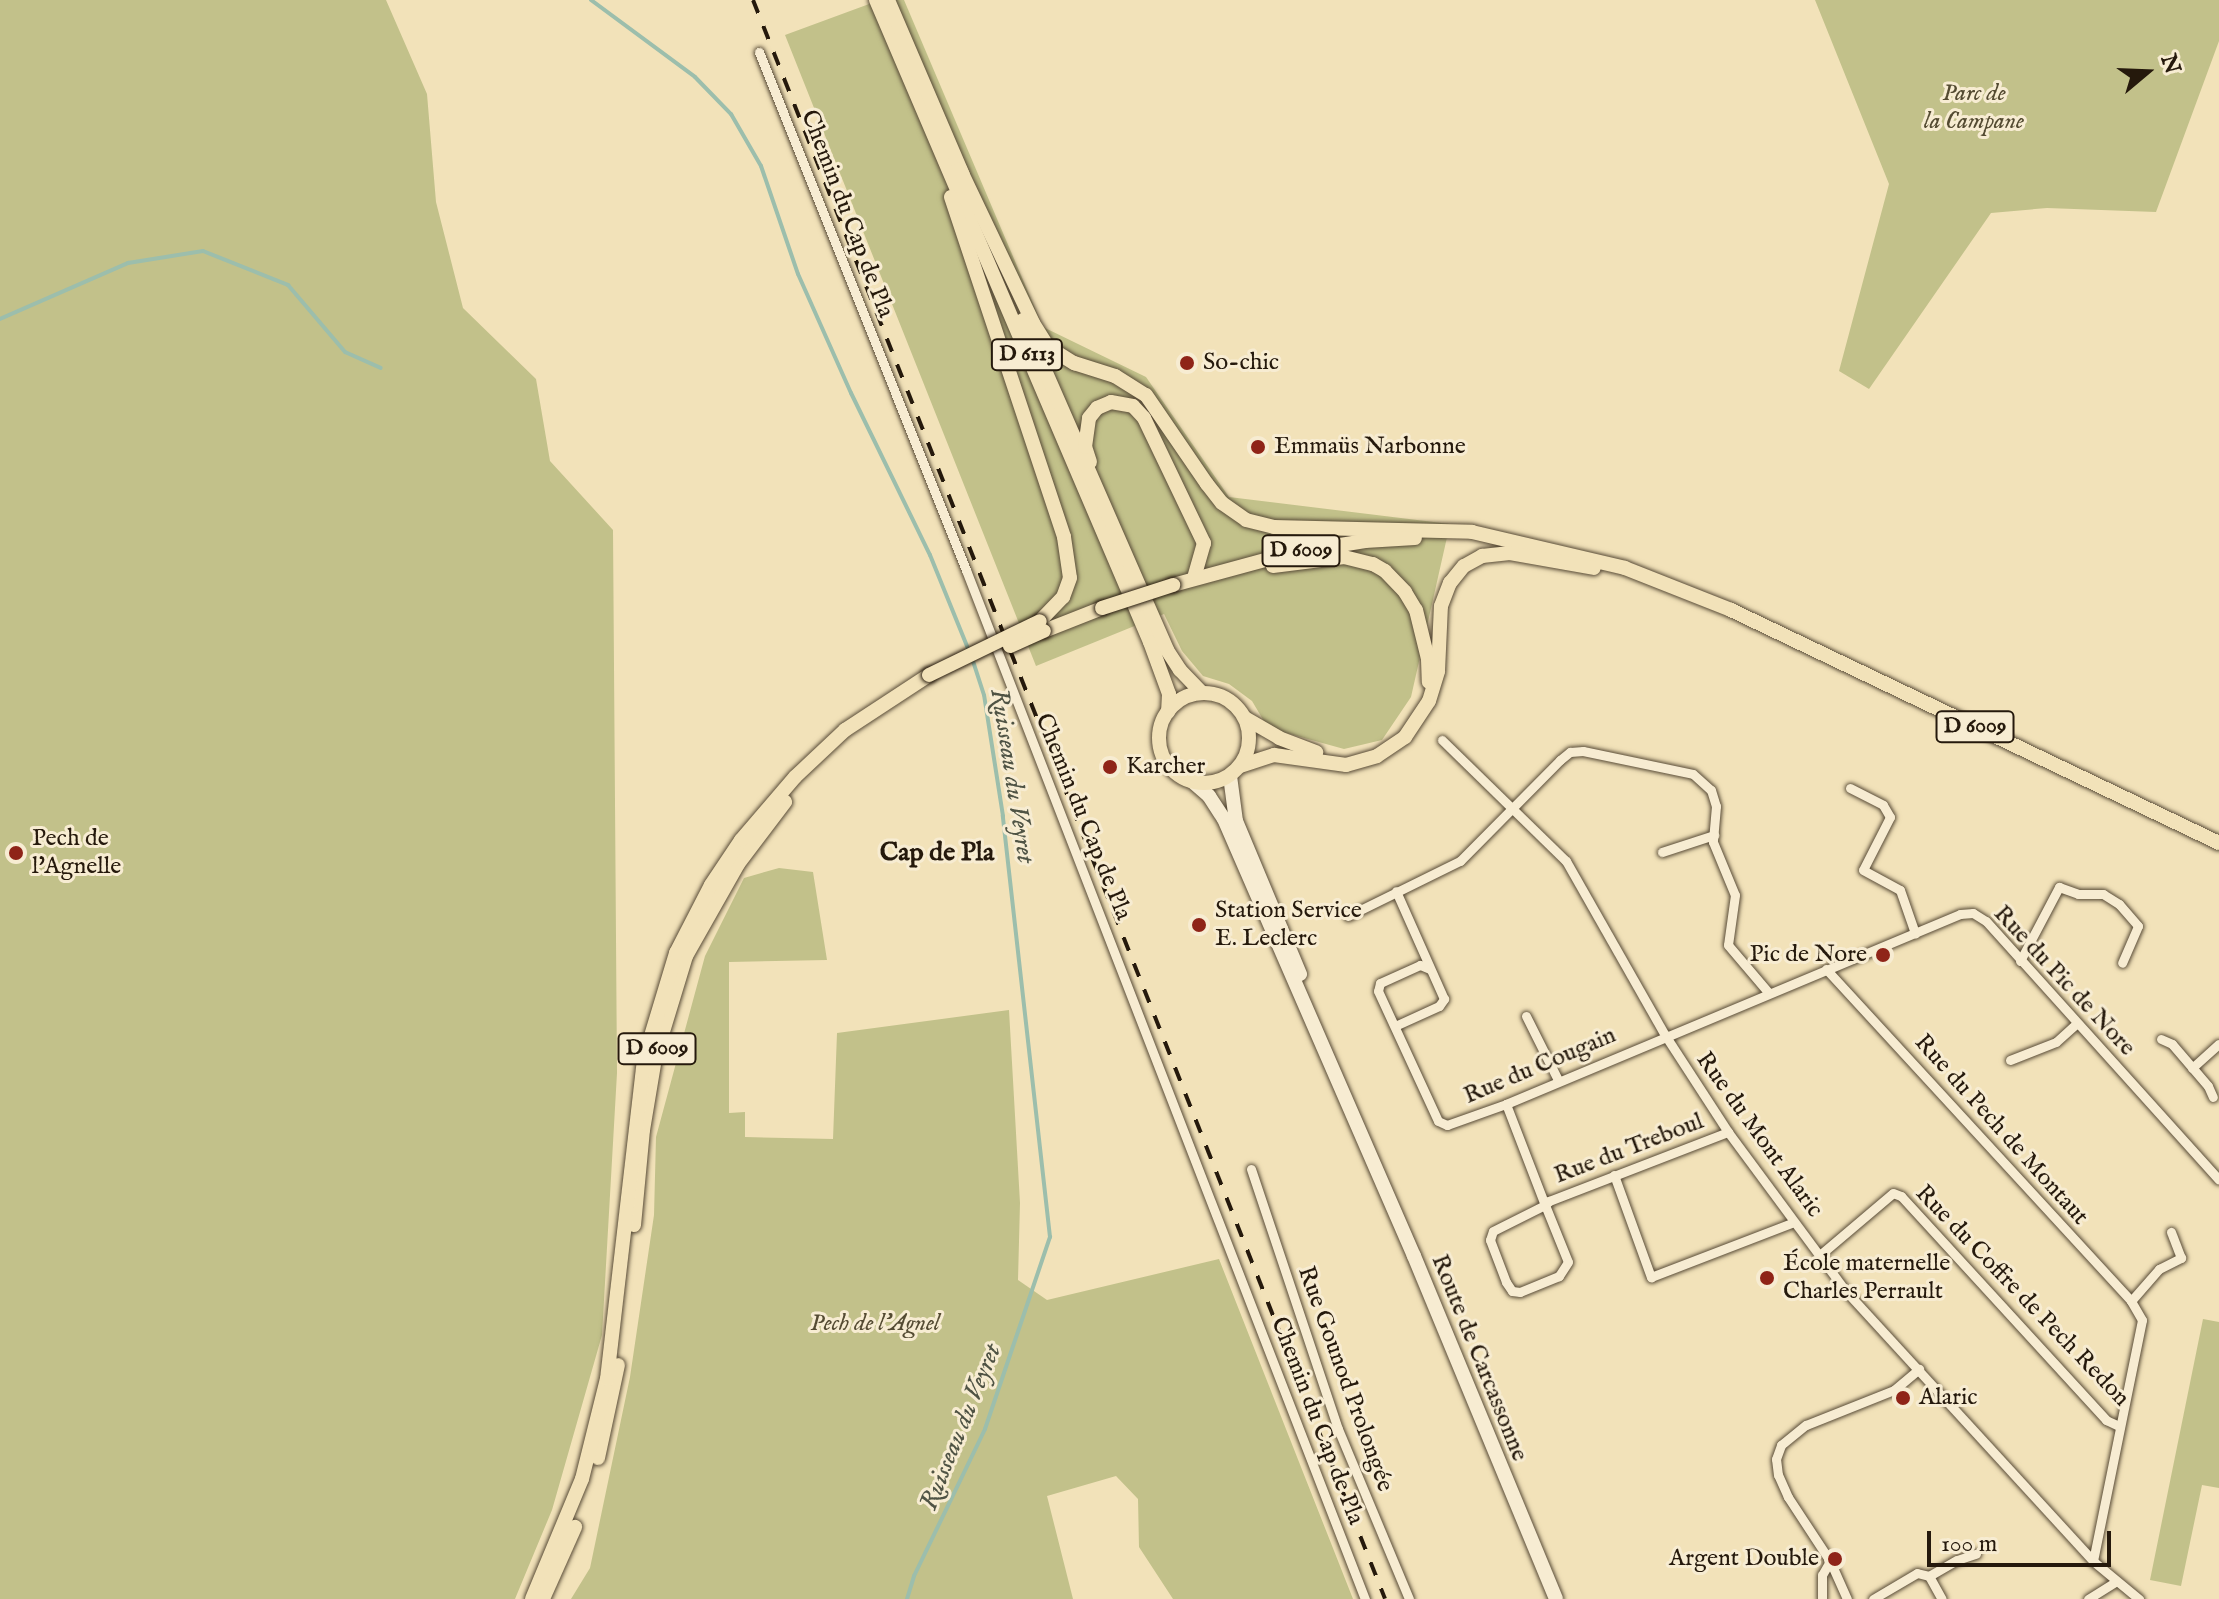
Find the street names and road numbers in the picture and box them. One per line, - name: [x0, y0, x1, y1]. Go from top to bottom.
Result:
- street label: Chemin du Cap de Pla: [794, 106, 900, 322]
- road number: D 6113: [989, 337, 1065, 373]
- road number: D 6009: [1261, 533, 1341, 569]
- road number: D 6009: [1935, 709, 2015, 745]
- street label: Chemin du Cap de Pla: [1028, 710, 1138, 924]
- street label: Rue du Pic de Nore: [1987, 900, 2141, 1062]
- street label: Rue du Cougain: [1460, 1021, 1620, 1111]
- street label: Rue du Pech de Montaut: [1908, 1029, 2094, 1231]
- road number: D 6009: [617, 1031, 697, 1067]
- street label: Rue du Mont Alaric: [1689, 1047, 1829, 1223]
- street label: Rue du Treboul: [1550, 1107, 1708, 1191]
- street label: Rue du Coffre de Pech Redon: [1909, 1179, 2135, 1413]
- street label: Route de Carcassonne: [1424, 1250, 1534, 1466]
- street label: Rue Gounod Prolongée: [1291, 1262, 1399, 1496]
- street label: Chemin du Cap de Pla: [1264, 1313, 1370, 1529]

